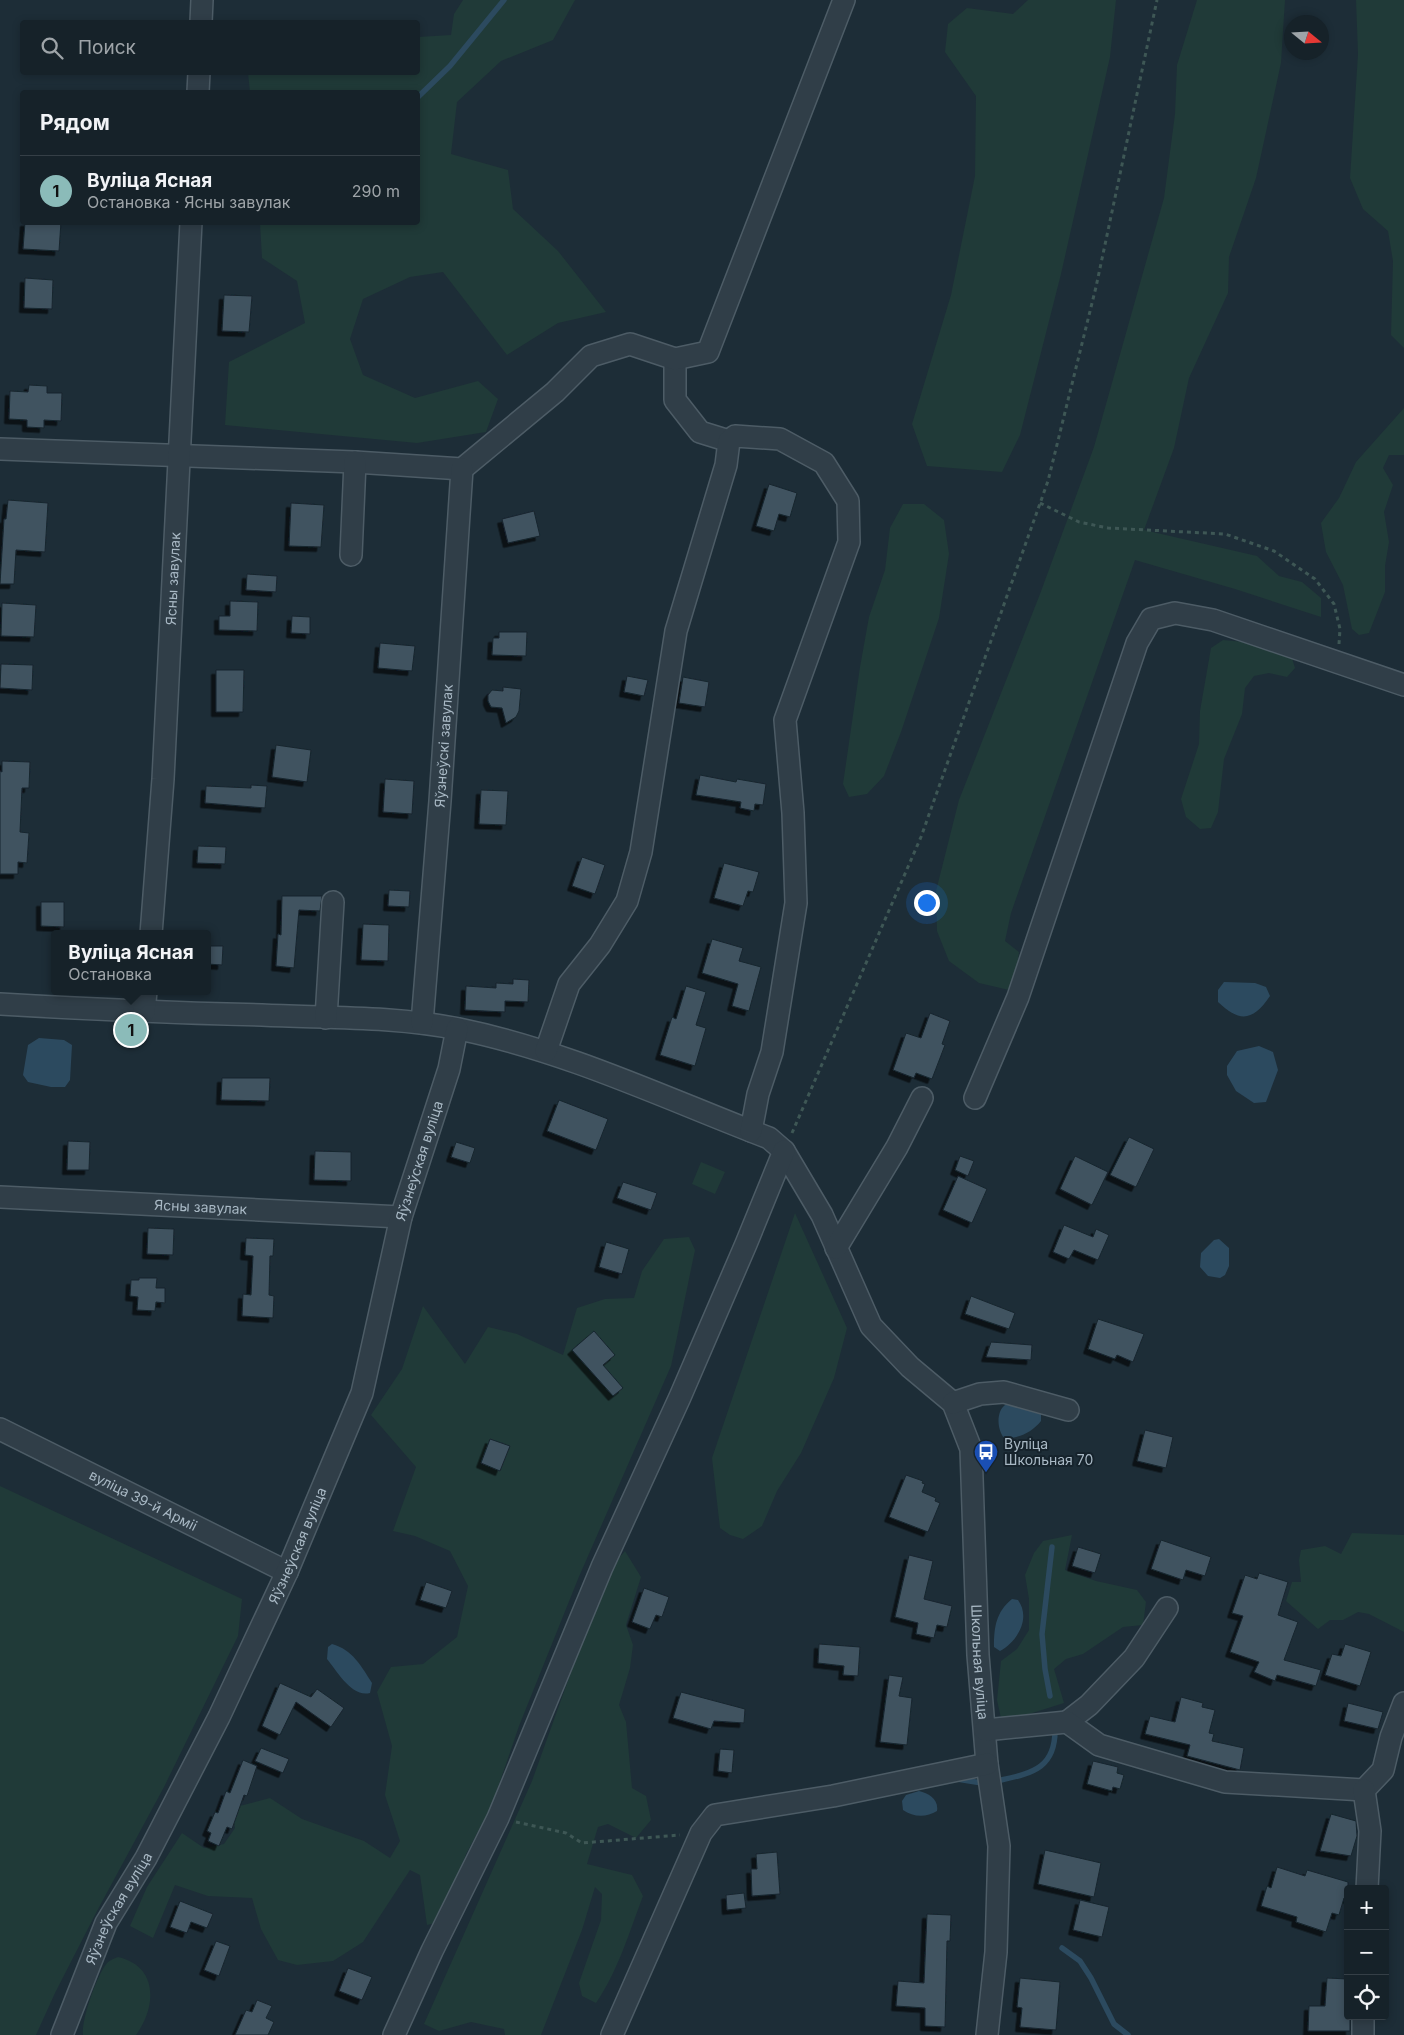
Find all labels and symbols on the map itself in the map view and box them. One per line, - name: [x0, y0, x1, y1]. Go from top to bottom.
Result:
- north arrow: [1284, 15, 1329, 60]
- street label: Ясны завулак: [162, 531, 183, 626]
- street label: Яўзнеўскі завулак: [430, 683, 456, 808]
- your location: [914, 890, 940, 916]
- pin: 1: [115, 1011, 147, 1049]
- street label: Яўзнеўская вуліца: [391, 1098, 446, 1223]
- street label: Ясны завулак: [154, 1196, 248, 1217]
- place label: Вуліца Школьная 70: [1004, 1435, 1093, 1468]
- bus stop icon: Вуліца Школьная 70: [973, 1439, 999, 1473]
- street label: вуліца 39-й Арміі: [87, 1466, 200, 1534]
- street label: Яўзнеўская вуліца: [264, 1485, 330, 1606]
- street label: Школьная вуліца: [968, 1604, 992, 1720]
- street label: Яўзнеўская вуліца: [82, 1849, 155, 1967]

